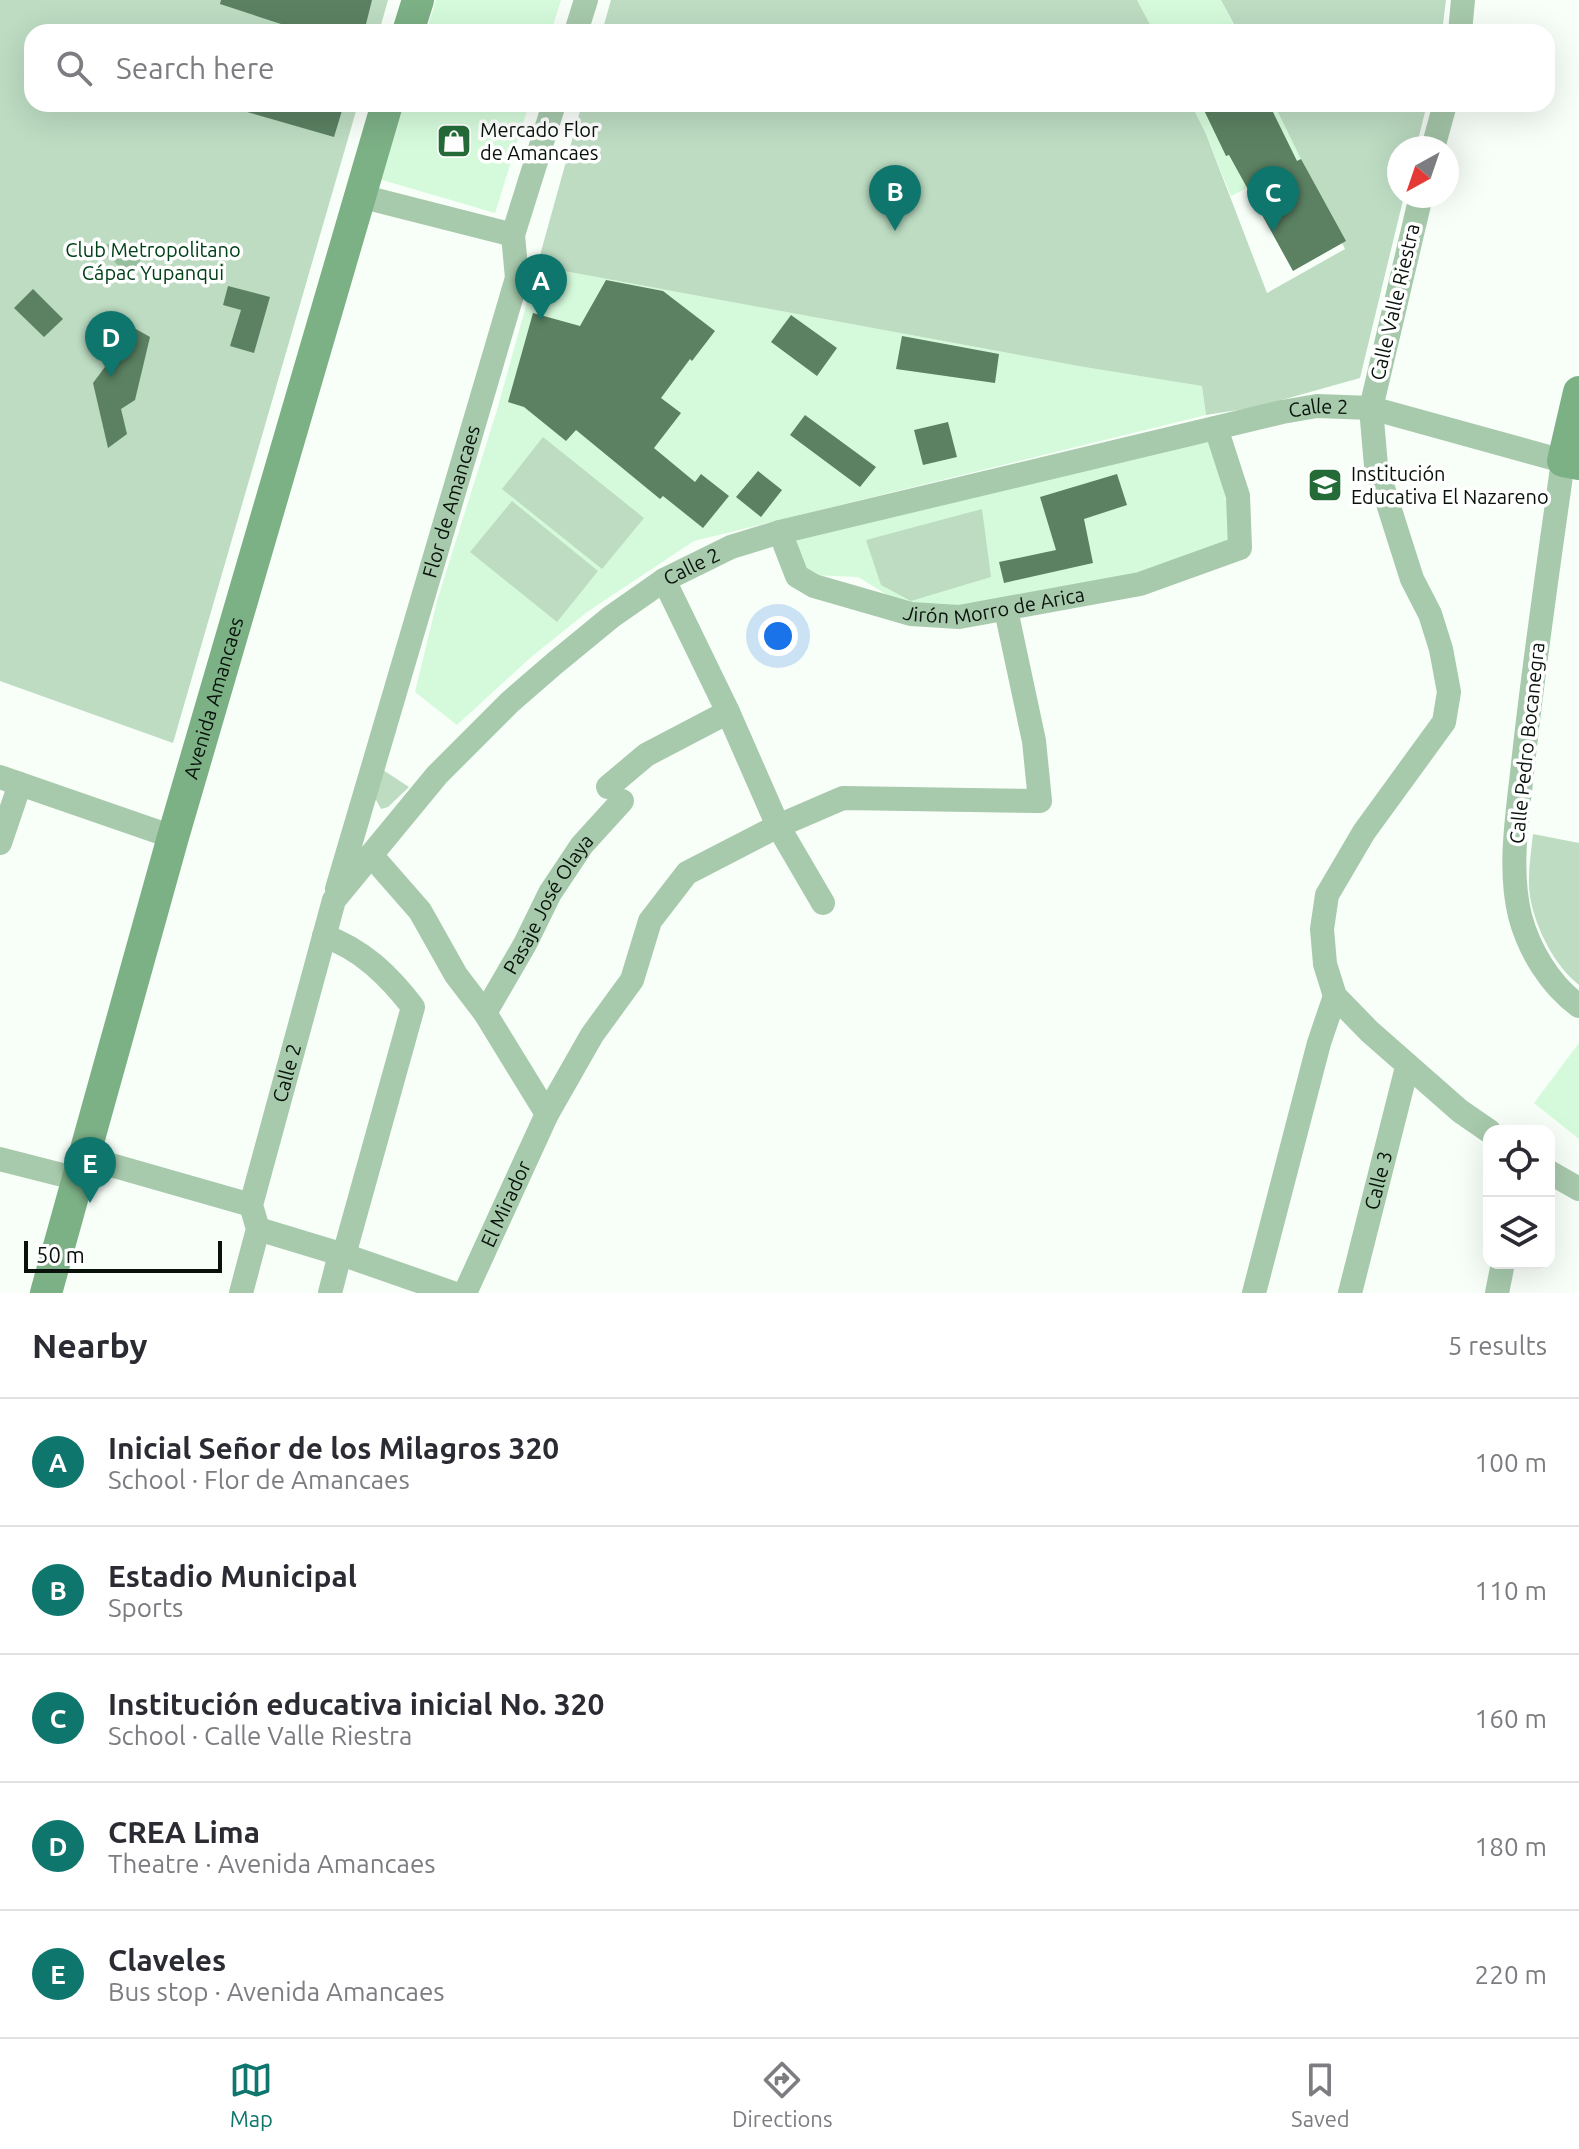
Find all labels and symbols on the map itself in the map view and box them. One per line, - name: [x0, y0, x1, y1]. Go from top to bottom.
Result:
- place label: Mercado Flor de Amancaes: [480, 118, 599, 164]
- shop icon: Mercado Flor de Amancaes: [435, 122, 473, 160]
- north arrow: [1387, 136, 1459, 208]
- pin: B: [869, 165, 921, 231]
- pin: C: [1247, 166, 1299, 232]
- street label: Calle Valle Riestra: [1365, 221, 1424, 383]
- park label: Club Metropolitano Cápac Yupanqui: [65, 238, 241, 284]
- pin: A: [515, 254, 567, 320]
- pin: D: [85, 311, 137, 377]
- street label: Calle 2: [1287, 394, 1349, 422]
- street label: Flor de Amancaes: [417, 422, 484, 580]
- place label: Institución Educativa El Nazareno: [1351, 462, 1549, 508]
- school or university icon: Institución Educativa El Nazareno: [1306, 466, 1344, 504]
- street label: Calle 2: [659, 542, 723, 589]
- street label: Jirón Morro de Arica: [901, 582, 1086, 629]
- street label: Avenida Amancaes: [179, 614, 248, 782]
- your location: [758, 616, 798, 656]
- street label: Calle Pedro Bocanegra: [1504, 641, 1549, 845]
- street label: Pasaje José Olaya: [498, 829, 598, 978]
- street label: Calle 2: [267, 1041, 305, 1105]
- pin: E: [64, 1137, 116, 1203]
- street label: Calle 3: [1359, 1149, 1396, 1212]
- street label: El Mirador: [476, 1157, 535, 1250]
- scale bar: [24, 1237, 222, 1273]

